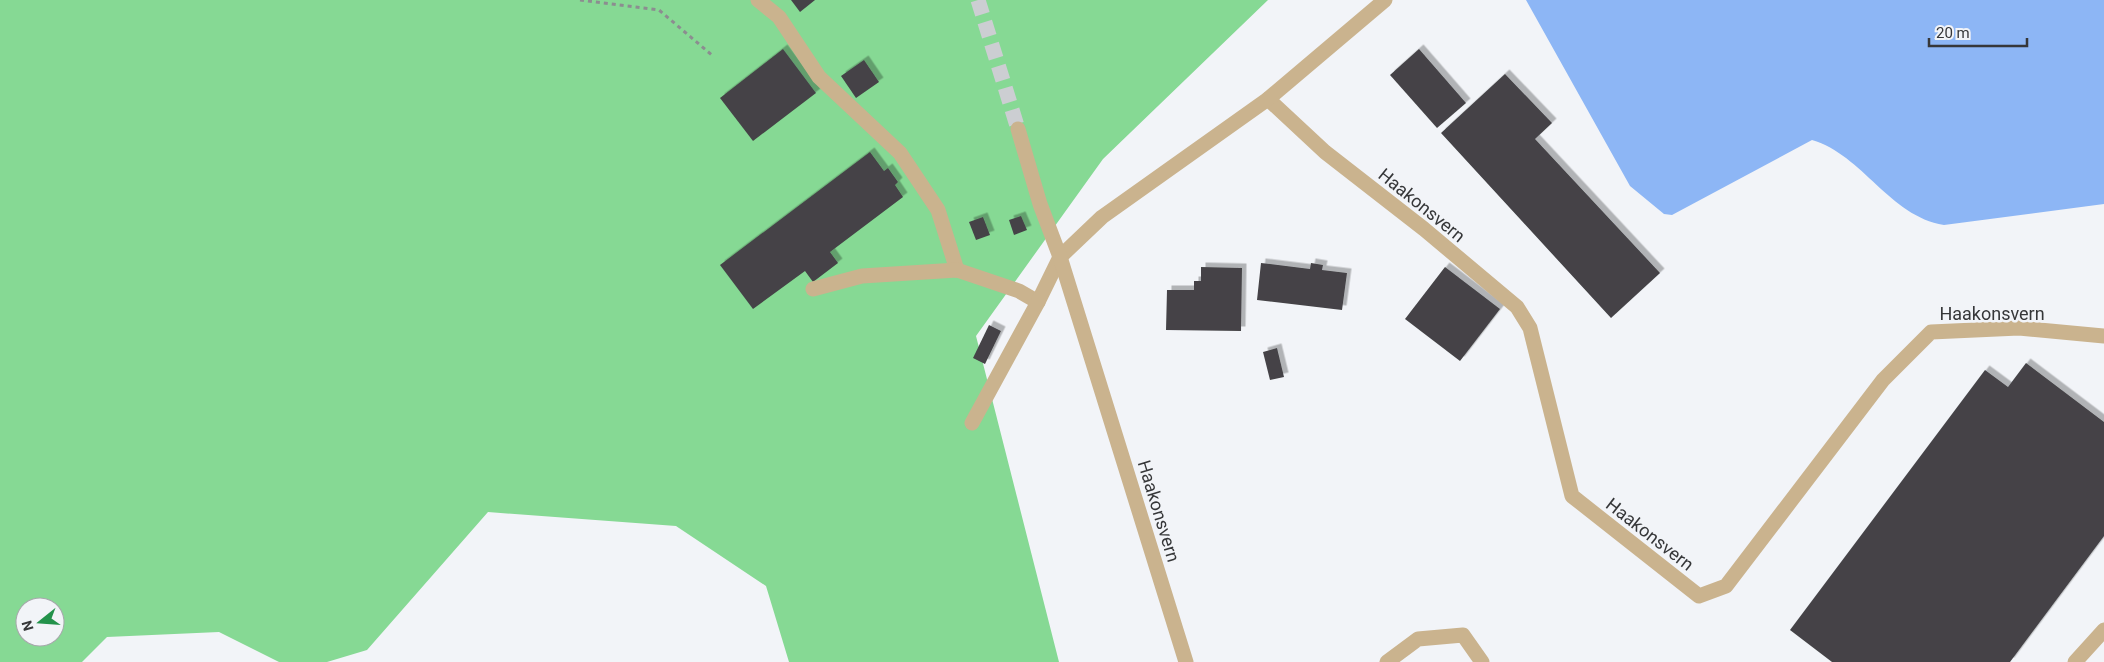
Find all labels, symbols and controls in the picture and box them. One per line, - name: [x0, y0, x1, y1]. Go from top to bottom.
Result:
- scale bar: [1929, 15, 2026, 47]
- text: 20 m: [1936, 24, 1970, 42]
- street label: Haakonsvern: [1375, 164, 1469, 246]
- street label: Haakonsvern: [1939, 303, 2045, 324]
- street label: Haakonsvern: [1134, 458, 1184, 564]
- street label: Haakonsvern: [1602, 493, 1698, 575]
- north arrow: [15, 597, 65, 647]
- text: N: [18, 619, 37, 633]

